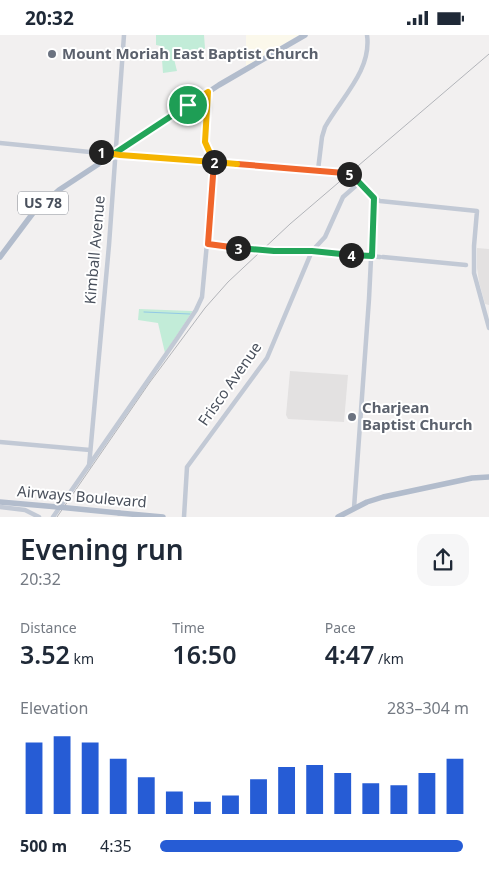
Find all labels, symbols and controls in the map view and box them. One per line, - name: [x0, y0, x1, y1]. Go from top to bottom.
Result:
- text: 20:32: [25, 5, 74, 31]
- place label: Mount Moriah East Baptist Church: [62, 43, 319, 63]
- marker: Mount Moriah East Baptist Church: [46, 48, 58, 60]
- pin: [167, 84, 209, 126]
- icon: arrive: [174, 91, 202, 119]
- pin: 1: [88, 139, 114, 165]
- text: 1: [97, 143, 106, 162]
- pin: 2: [202, 149, 226, 175]
- text: 2: [210, 153, 219, 172]
- pin: 5: [336, 161, 362, 187]
- text: 5: [345, 165, 354, 184]
- road number: US 78: [18, 191, 68, 215]
- street label: Kimball Avenue: [79, 195, 109, 305]
- pin: 3: [226, 235, 250, 261]
- text: 3: [234, 239, 243, 258]
- pin: 4: [338, 243, 364, 267]
- text: 4: [347, 246, 356, 265]
- street label: Frisco Avenue: [193, 338, 265, 429]
- place label: Charjean Baptist Church: [362, 397, 472, 434]
- marker: Charjean Baptist Church: [346, 411, 358, 423]
- street label: Airways Boulevard: [17, 480, 148, 512]
- text: Evening run: [20, 530, 184, 568]
- button: share: [417, 534, 469, 586]
- text: 20:32: [20, 568, 61, 590]
- text: Distance: [20, 618, 77, 637]
- text: Time: [172, 618, 205, 637]
- text: Pace: [325, 618, 356, 637]
- text: 3.52: [20, 637, 70, 671]
- text: 16:50: [172, 637, 236, 671]
- text: 4:47: [325, 637, 374, 671]
- text: km: [70, 649, 94, 668]
- text: /km: [374, 649, 404, 668]
- text: Elevation: [20, 697, 88, 719]
- text: 283–304 m: [387, 697, 469, 719]
- text: 500 m: [20, 835, 67, 857]
- text: 4:35: [100, 835, 132, 857]

